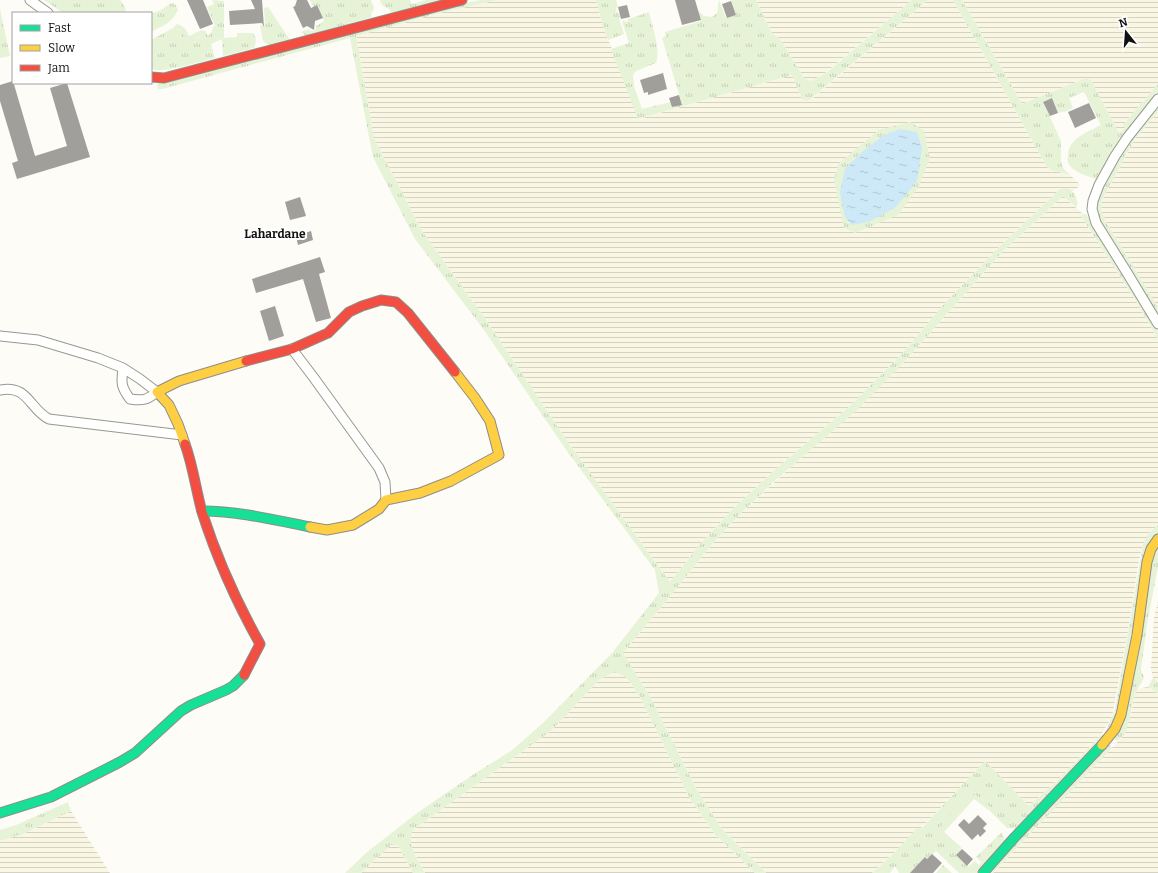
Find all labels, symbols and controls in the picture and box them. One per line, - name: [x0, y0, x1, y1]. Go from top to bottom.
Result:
- legend: [12, 12, 152, 84]
- north arrow: [1106, 12, 1146, 52]
- text: N: [1117, 15, 1130, 30]
- text: Fast: [48, 21, 72, 35]
- text: Slow: [48, 41, 75, 55]
- text: Jam: [47, 61, 70, 75]
- district label: Lahardane: [244, 227, 306, 241]

